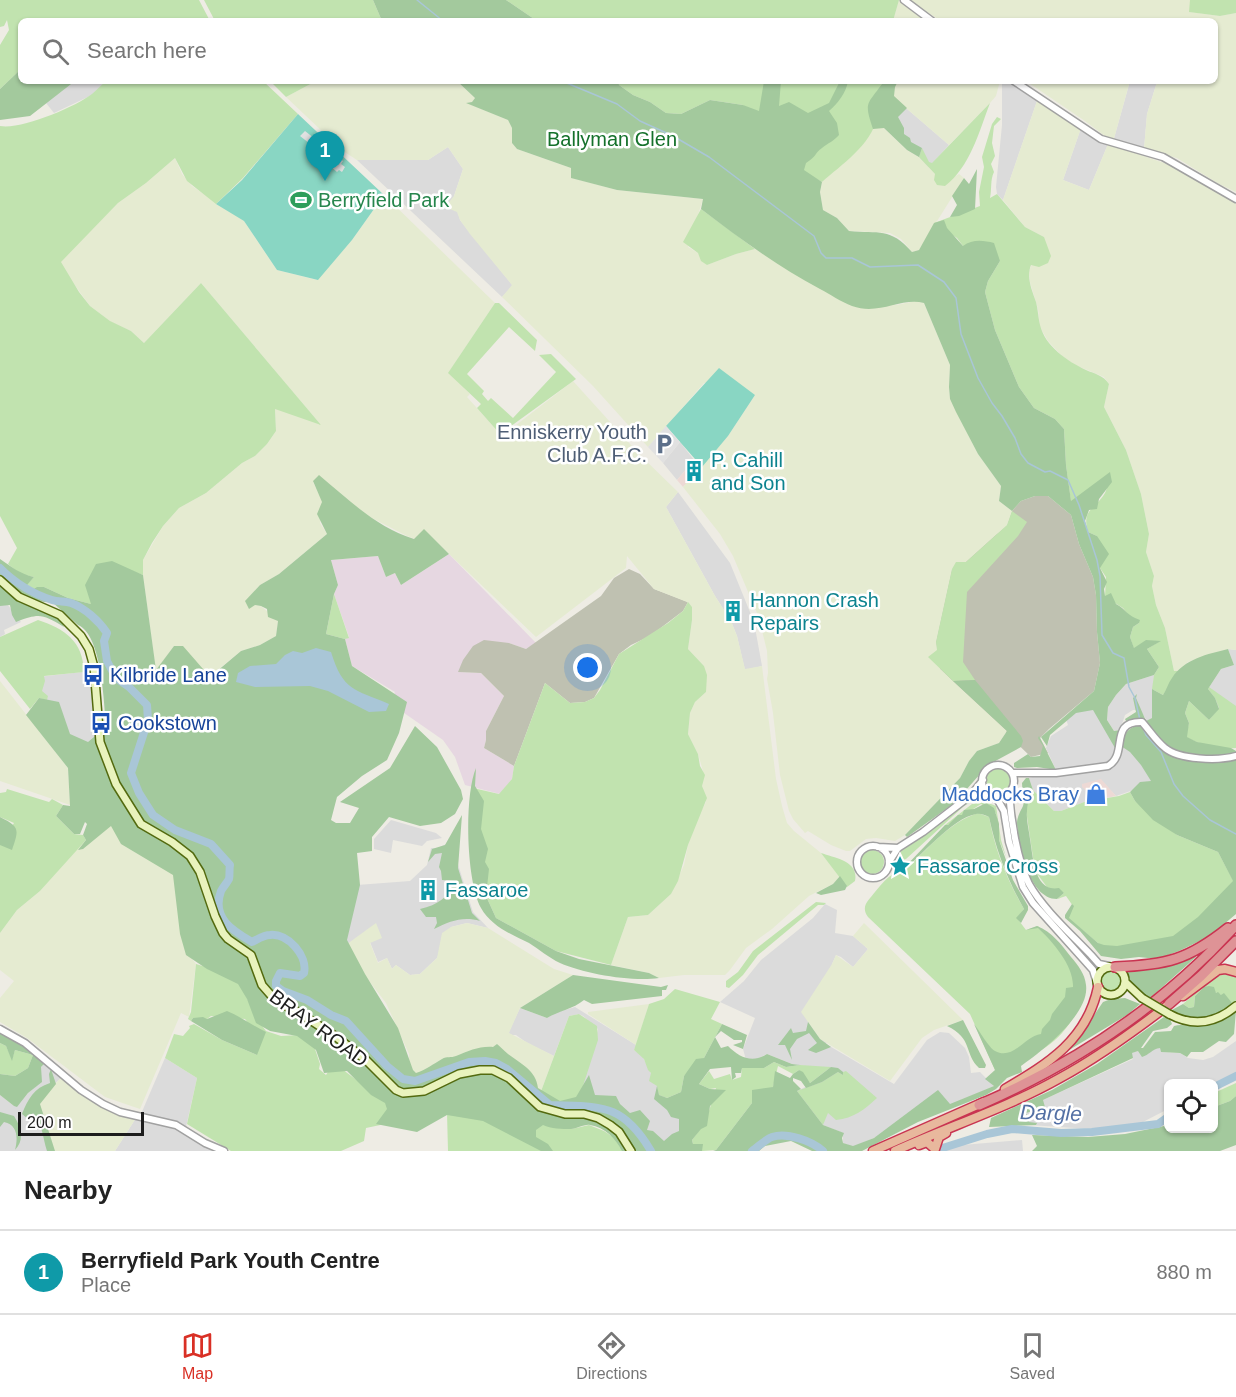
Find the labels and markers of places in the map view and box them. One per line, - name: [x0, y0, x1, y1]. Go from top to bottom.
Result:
- pin: 1: [306, 132, 344, 181]
- sports icon: Berryfield Park: [289, 188, 313, 212]
- place label: Berryfield Park: [318, 189, 450, 211]
- place label: Enniskerry Youth Club A.F.C.: [497, 421, 647, 466]
- parking icon: Enniskerry Youth Club A.F.C.: [652, 432, 676, 456]
- place label: P. Cahill and Son: [711, 449, 786, 494]
- building icon: P. Cahill and Son: [682, 459, 706, 483]
- place label: Hannon Crash Repairs: [750, 589, 879, 634]
- building icon: Hannon Crash Repairs: [721, 599, 745, 623]
- bus stop icon: Kilbride Lane: [81, 663, 105, 687]
- place label: Kilbride Lane: [110, 664, 227, 686]
- bus stop icon: Cookstown: [89, 711, 113, 735]
- place label: Cookstown: [118, 712, 217, 734]
- shop icon: Maddocks Bray: [1084, 782, 1108, 806]
- place label: Maddocks Bray: [941, 783, 1079, 805]
- place icon: Fassaroe Cross: [888, 854, 912, 878]
- place label: Fassaroe Cross: [917, 855, 1058, 877]
- building icon: Fassaroe: [416, 878, 440, 902]
- place label: Fassaroe: [445, 879, 528, 901]

